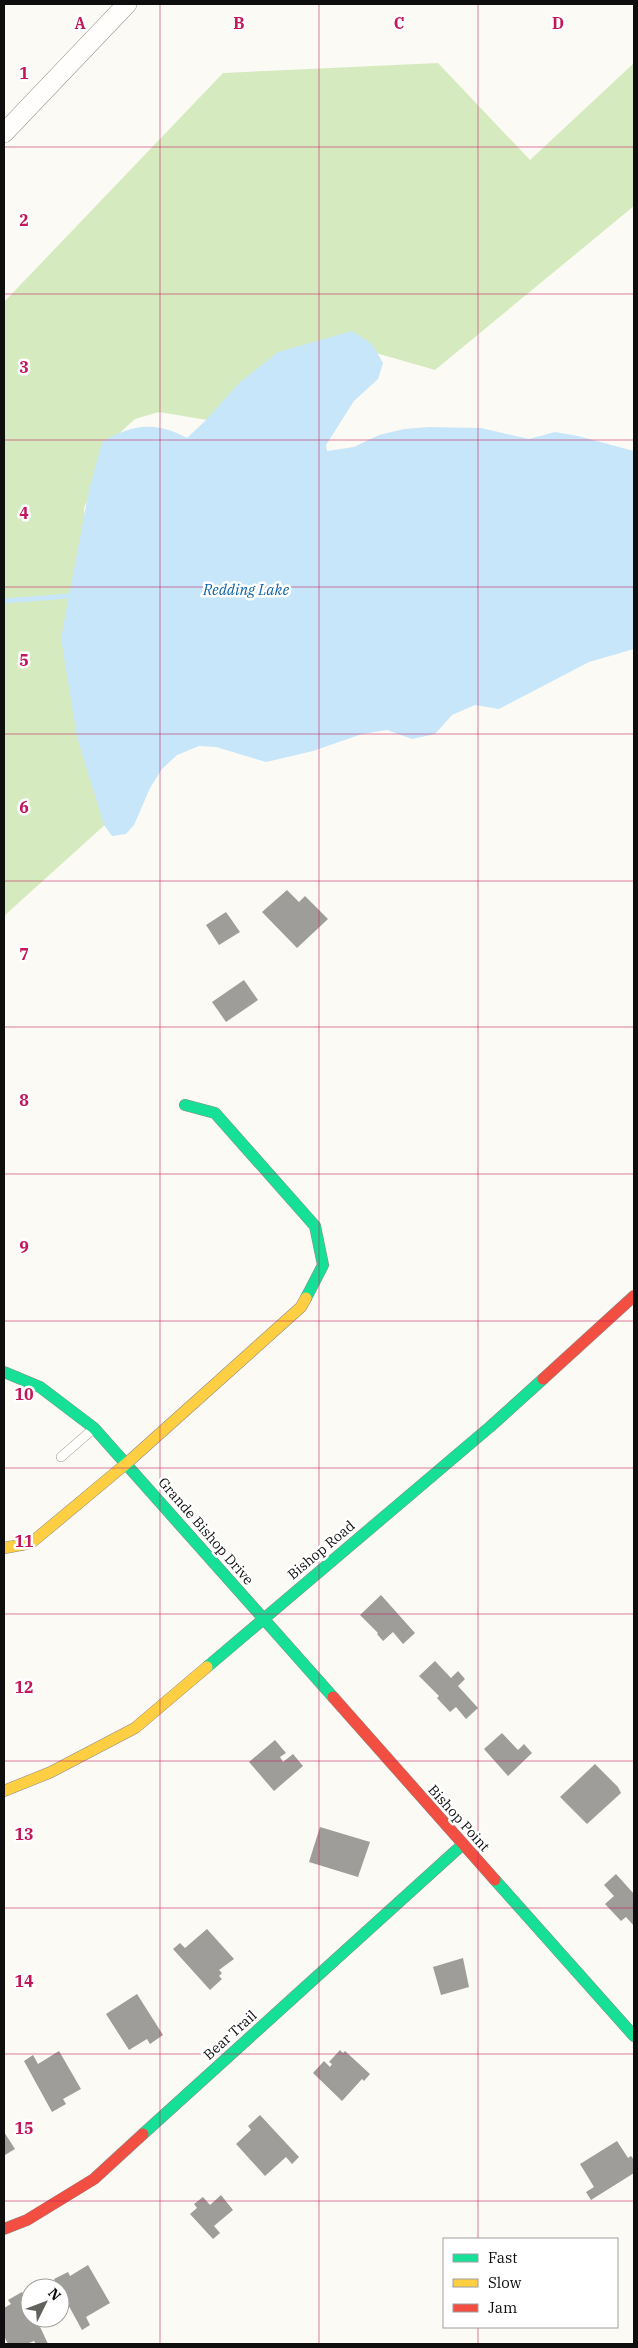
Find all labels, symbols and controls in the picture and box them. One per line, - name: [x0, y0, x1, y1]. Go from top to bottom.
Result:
- text: A: [74, 13, 86, 33]
- text: B: [233, 13, 245, 33]
- text: C: [394, 13, 404, 33]
- text: D: [552, 13, 564, 33]
- text: 1: [19, 63, 29, 83]
- text: 2: [19, 210, 29, 230]
- text: 3: [19, 357, 29, 377]
- text: 4: [19, 503, 29, 523]
- water label: Redding Lake: [202, 580, 289, 599]
- text: 5: [19, 650, 29, 670]
- text: 6: [19, 797, 29, 817]
- text: 7: [19, 944, 29, 964]
- text: 8: [19, 1090, 29, 1110]
- text: 9: [19, 1237, 29, 1257]
- text: 10: [14, 1384, 34, 1404]
- street label: Grande Bishop Drive: [154, 1474, 258, 1588]
- street label: Bishop Road: [284, 1516, 359, 1583]
- text: 11: [14, 1531, 34, 1551]
- text: 12: [14, 1677, 34, 1697]
- street label: Bishop Point: [424, 1781, 494, 1855]
- text: 13: [14, 1824, 34, 1844]
- text: 14: [14, 1971, 34, 1991]
- street label: Bear Trail: [200, 2006, 260, 2064]
- text: 15: [14, 2118, 34, 2138]
- legend: [443, 2238, 618, 2328]
- text: Fast: [488, 2248, 518, 2267]
- text: Slow: [488, 2273, 522, 2292]
- north arrow: [20, 2278, 70, 2328]
- text: N: [44, 2284, 65, 2304]
- text: Jam: [488, 2298, 517, 2317]

